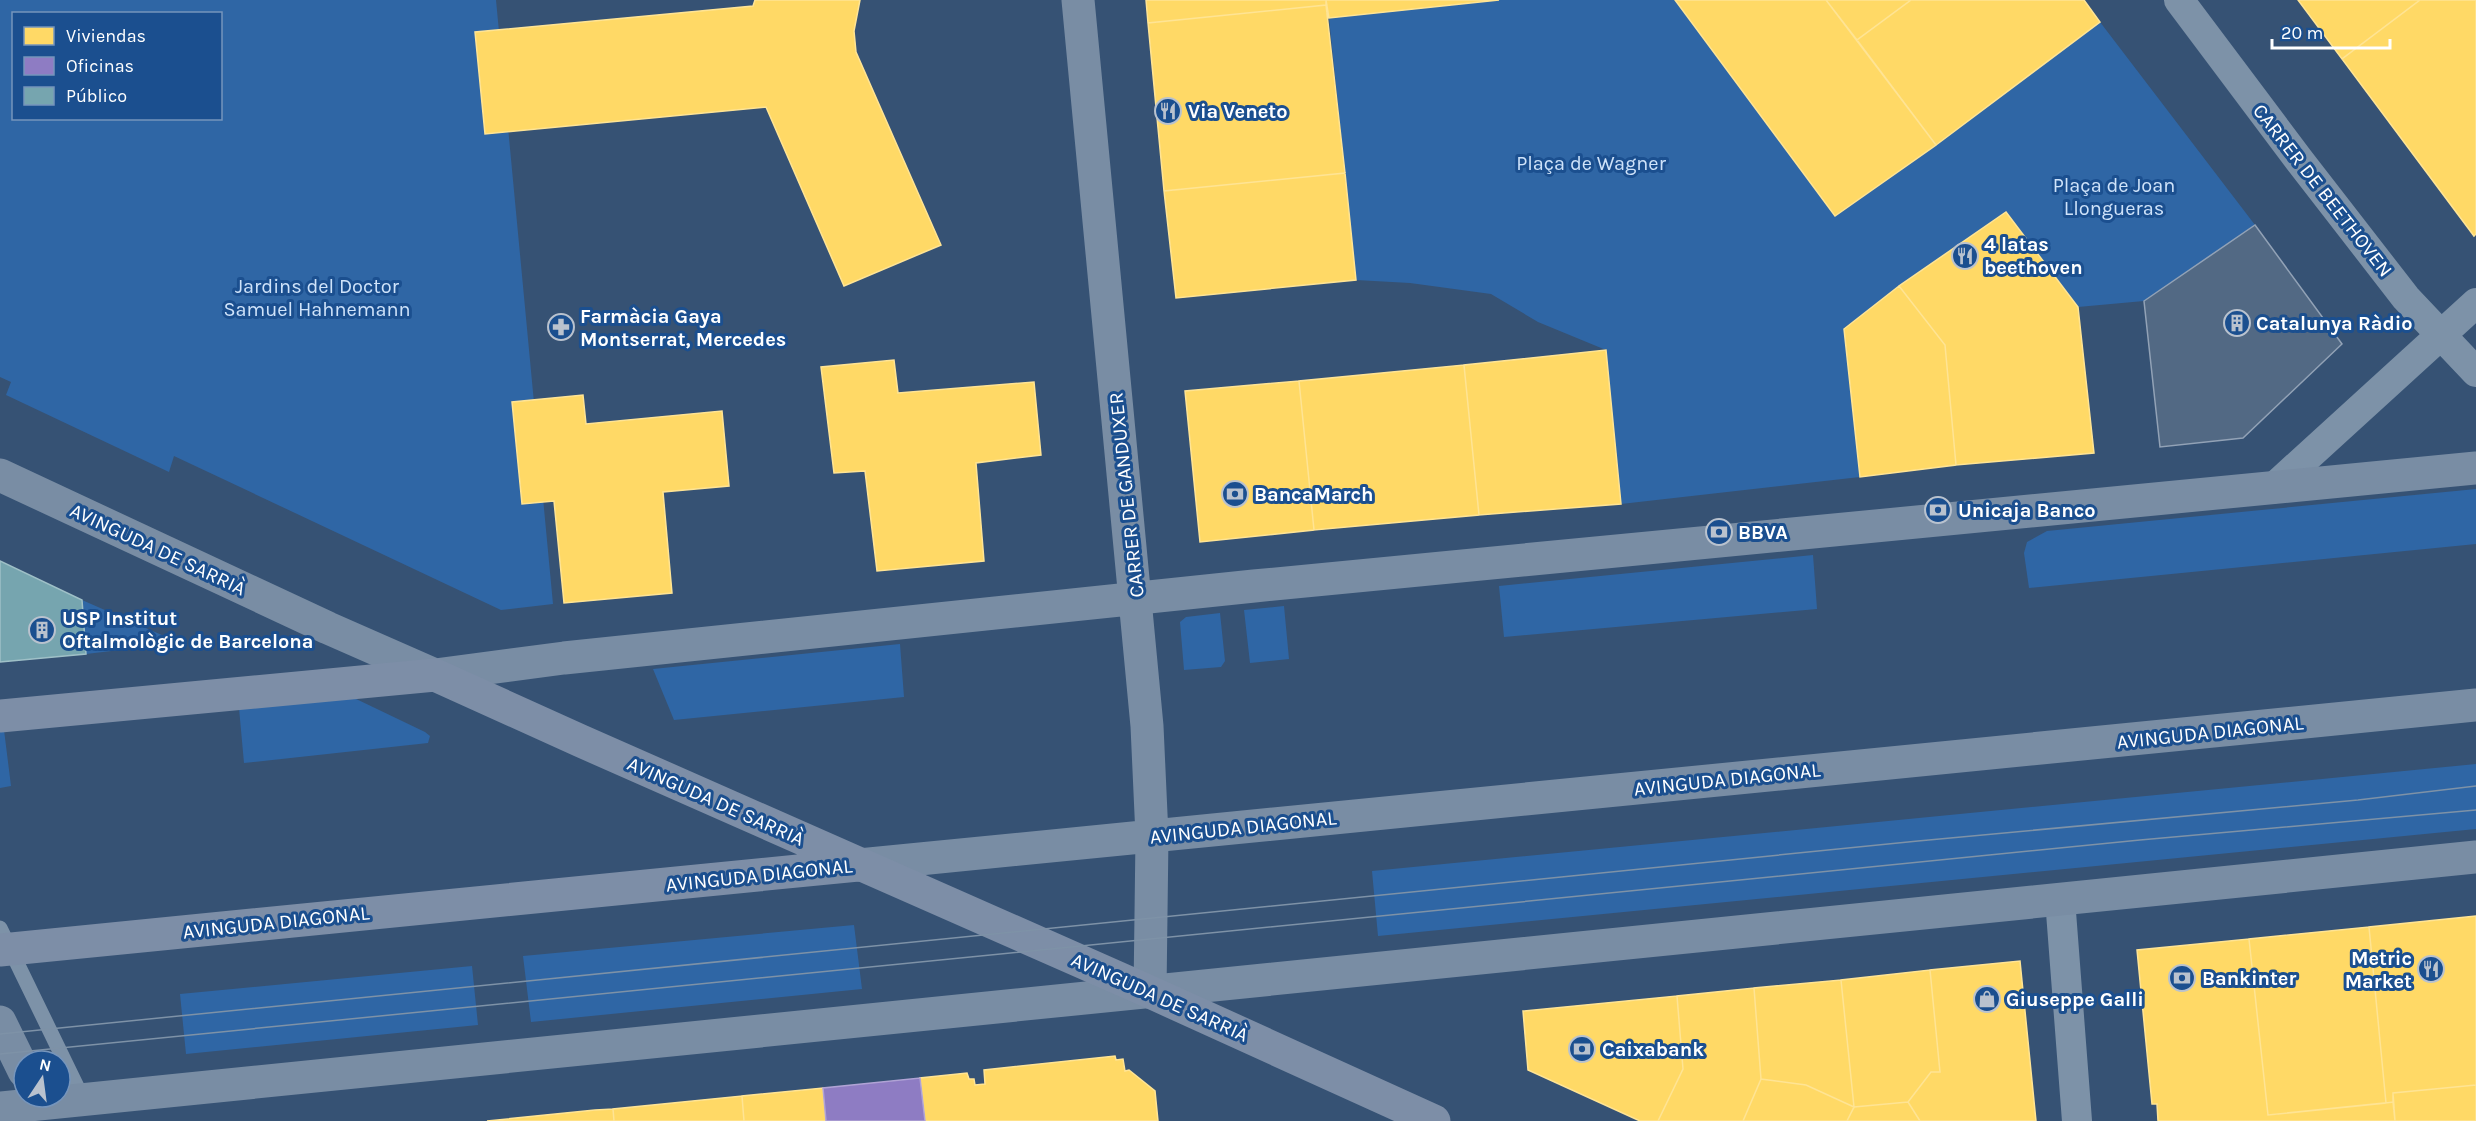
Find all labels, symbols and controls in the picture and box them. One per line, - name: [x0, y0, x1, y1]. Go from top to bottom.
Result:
- legend: [12, 12, 222, 120]
- scale bar: [2272, 12, 2390, 50]
- text: 20 m: [2281, 22, 2323, 44]
- text: Viviendas: [66, 25, 146, 47]
- text: Oficinas: [66, 55, 134, 77]
- text: Público: [66, 85, 127, 107]
- restaurant icon: Via Veneto: [1153, 96, 1183, 126]
- street label: CARRER DE BEETHOVEN: [2248, 99, 2397, 281]
- place label: Via Veneto: [1188, 100, 1288, 123]
- park label: Plaça de Wagner: [1516, 152, 1667, 175]
- park label: Plaça de Joan Llongueras: [2053, 174, 2175, 220]
- place label: 4 latas beethoven: [1984, 233, 2083, 279]
- restaurant icon: 4 latas beethoven: [1950, 241, 1980, 271]
- park label: Jardins del Doctor Samuel Hahnemann: [223, 275, 411, 321]
- place label: Farmàcia Gaya Montserrat, Mercedes: [580, 305, 786, 351]
- building icon: Catalunya Ràdio: [2222, 308, 2252, 338]
- pharmacy icon: Farmàcia Gaya Montserrat, Mercedes: [546, 312, 576, 342]
- place label: Catalunya Ràdio: [2256, 312, 2413, 335]
- street label: CARRER DE GANDUXER: [1104, 391, 1149, 599]
- bank icon: BancaMarch: [1220, 479, 1250, 509]
- place label: BancaMarch: [1254, 483, 1374, 506]
- bank icon: Unicaja Banco: [1923, 495, 1953, 525]
- street label: AVINGUDA DE SARRIÀ: [66, 498, 250, 600]
- place label: Unicaja Banco: [1958, 499, 2096, 522]
- bank icon: BBVA: [1704, 517, 1734, 547]
- place label: BBVA: [1738, 521, 1788, 544]
- place label: USP Institut Oftalmològic de Barcelona: [62, 607, 313, 653]
- building icon: USP Institut Oftalmològic de Barcelona: [27, 615, 57, 645]
- street label: AVINGUDA DIAGONAL: [2116, 711, 2305, 754]
- street label: AVINGUDA DE SARRIÀ: [624, 751, 808, 851]
- street label: AVINGUDA DIAGONAL: [1633, 758, 1822, 801]
- street label: AVINGUDA DIAGONAL: [1149, 806, 1338, 849]
- street label: AVINGUDA DIAGONAL: [665, 854, 854, 897]
- street label: AVINGUDA DIAGONAL: [182, 901, 371, 944]
- street label: AVINGUDA DE SARRIÀ: [1068, 947, 1252, 1047]
- place label: Metric Market: [2345, 947, 2412, 993]
- restaurant icon: Metric Market: [2416, 954, 2446, 984]
- bank icon: Bankinter: [2167, 963, 2197, 993]
- place label: Bankinter: [2202, 967, 2296, 990]
- shop icon: Giuseppe Galli: [1972, 984, 2002, 1014]
- place label: Giuseppe Galli: [2006, 988, 2144, 1011]
- bank icon: Caixabank: [1567, 1034, 1597, 1064]
- place label: Caixabank: [1602, 1038, 1704, 1061]
- north arrow: [12, 1049, 72, 1109]
- text: N: [38, 1054, 53, 1075]

